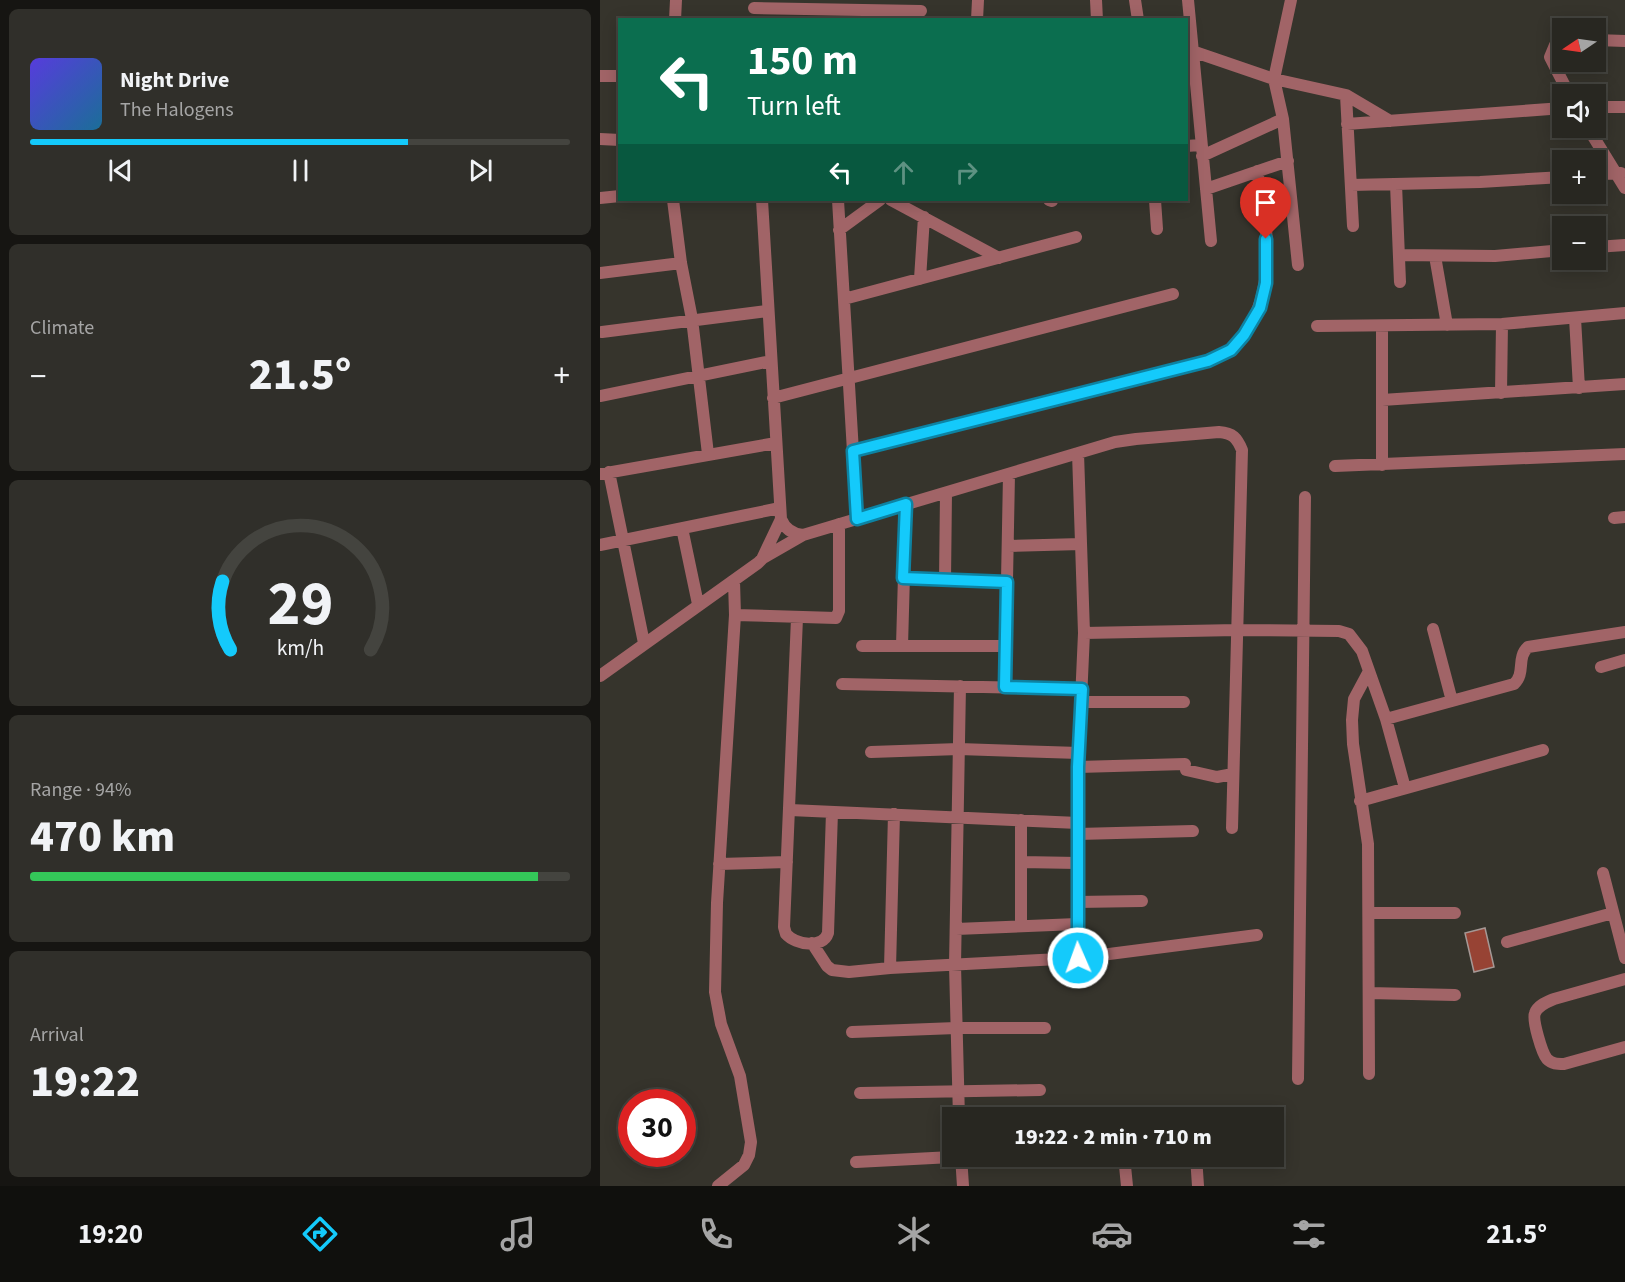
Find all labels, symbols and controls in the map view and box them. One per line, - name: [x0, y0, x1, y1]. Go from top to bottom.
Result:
- north arrow: [1552, 18, 1606, 72]
- map controls: [1552, 18, 1606, 270]
- text: 150 m: [747, 31, 858, 91]
- icon: left: [648, 42, 726, 120]
- text: Night Drive: [120, 64, 229, 96]
- button: sound: [1552, 84, 1606, 138]
- text: Turn left: [747, 87, 841, 126]
- text: The Halogens: [120, 96, 234, 124]
- button: +: [1552, 150, 1606, 204]
- icon: previous: [104, 154, 137, 187]
- icon: pause: [284, 154, 317, 187]
- icon: next: [464, 154, 497, 187]
- icon: left: [824, 156, 857, 189]
- icon: ahead: [887, 156, 920, 189]
- icon: right: [950, 156, 983, 189]
- pin: [1240, 177, 1291, 239]
- icon: arrive: [1249, 186, 1282, 219]
- button: −: [1552, 216, 1606, 270]
- text: Climate: [30, 314, 94, 342]
- text: 21.5°: [249, 343, 351, 407]
- text: −: [30, 353, 46, 400]
- text: +: [554, 353, 570, 400]
- text: 29: [267, 560, 333, 649]
- text: km/h: [276, 633, 324, 664]
- text: Range · 94%: [30, 776, 131, 804]
- text: 470 km: [30, 805, 175, 869]
- position arrow: [1046, 926, 1110, 990]
- text: Arrival: [30, 1021, 84, 1049]
- text: 19:22: [30, 1050, 140, 1114]
- speed limit sign: 30: [618, 1089, 696, 1167]
- text: 19:22 · 2 min · 710 m: [1014, 1121, 1212, 1153]
- icon: directions: [299, 1213, 341, 1255]
- icon: music: [497, 1213, 539, 1255]
- icon: phone: [695, 1213, 737, 1255]
- icon: climate: [893, 1213, 935, 1255]
- icon: car: [1091, 1213, 1133, 1255]
- icon: filters: [1288, 1213, 1330, 1255]
- text: 19:20: [78, 1215, 143, 1254]
- text: 21.5°: [1486, 1215, 1547, 1254]

